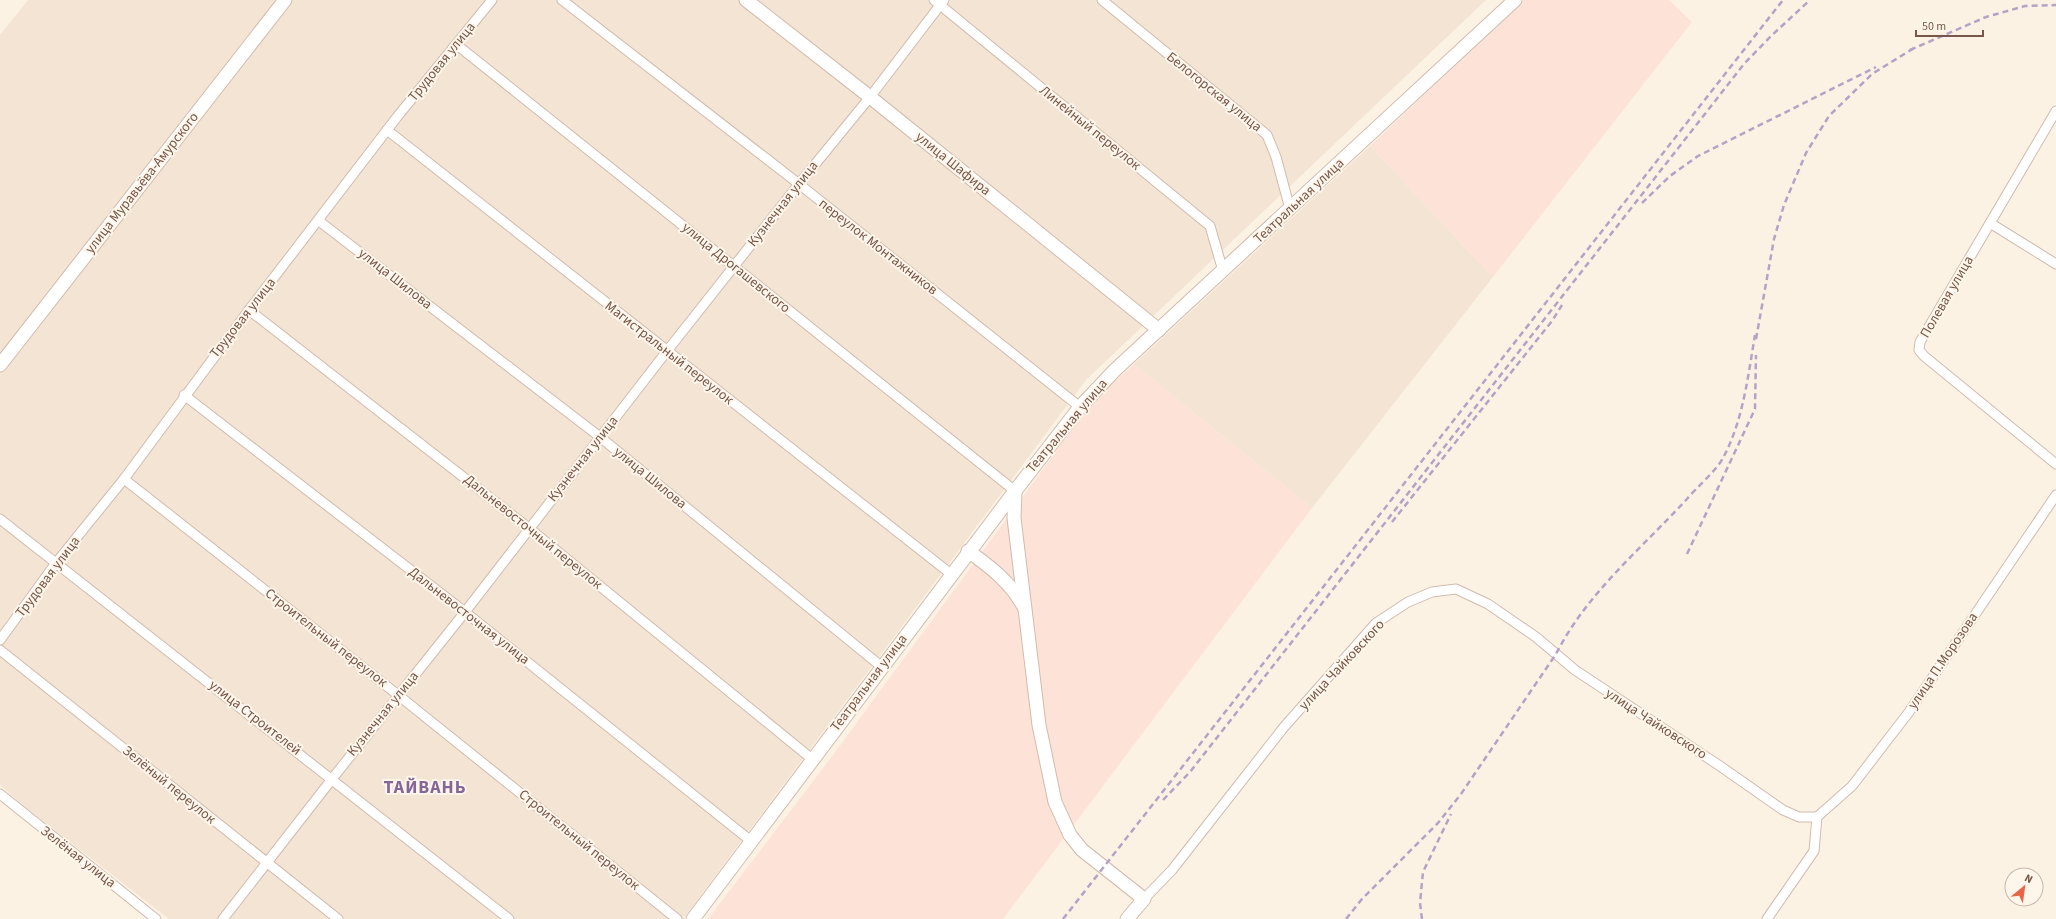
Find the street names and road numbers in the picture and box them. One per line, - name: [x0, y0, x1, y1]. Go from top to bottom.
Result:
- street label: Трудовая улица: [404, 18, 480, 106]
- street label: Белогорская улица: [1162, 47, 1266, 137]
- street label: Линейный переулок: [1035, 81, 1145, 175]
- street label: улица Муравьёва-Амурского: [80, 108, 204, 258]
- street label: улица Шафира: [911, 127, 995, 201]
- street label: Театральная улица: [1249, 154, 1349, 248]
- street label: Кузнечная улица: [743, 157, 823, 251]
- street label: переулок Монтажников: [814, 194, 942, 300]
- street label: улица Дрогашевского: [677, 218, 795, 318]
- street label: улица Шилова: [354, 244, 436, 314]
- street label: Полевая улица: [1915, 252, 1979, 342]
- street label: Трудовая улица: [205, 274, 281, 362]
- street label: Магистральный переулок: [600, 296, 738, 410]
- street label: Театральная улица: [1022, 375, 1112, 477]
- street label: Кузнечная улица: [543, 412, 623, 506]
- street label: улица Шилова: [609, 442, 691, 514]
- street label: Дальневосточный переулок: [459, 470, 607, 594]
- street label: Трудовая улица: [11, 532, 85, 622]
- street label: Дальневосточная улица: [404, 562, 534, 670]
- street label: Строительный переулок: [260, 584, 392, 692]
- street label: улица П.Морозова: [1903, 609, 1983, 713]
- street label: улица Чайковского: [1295, 615, 1389, 715]
- street label: Театральная улица: [826, 630, 912, 736]
- street label: Кузнечная улица: [342, 667, 424, 761]
- street label: улица Строителей: [205, 676, 305, 760]
- street label: улица Чайковского: [1601, 684, 1711, 764]
- street label: Зелёный переулок: [118, 741, 220, 829]
- street label: Строительный переулок: [514, 785, 644, 895]
- street label: Зелёная улица: [36, 821, 120, 893]

